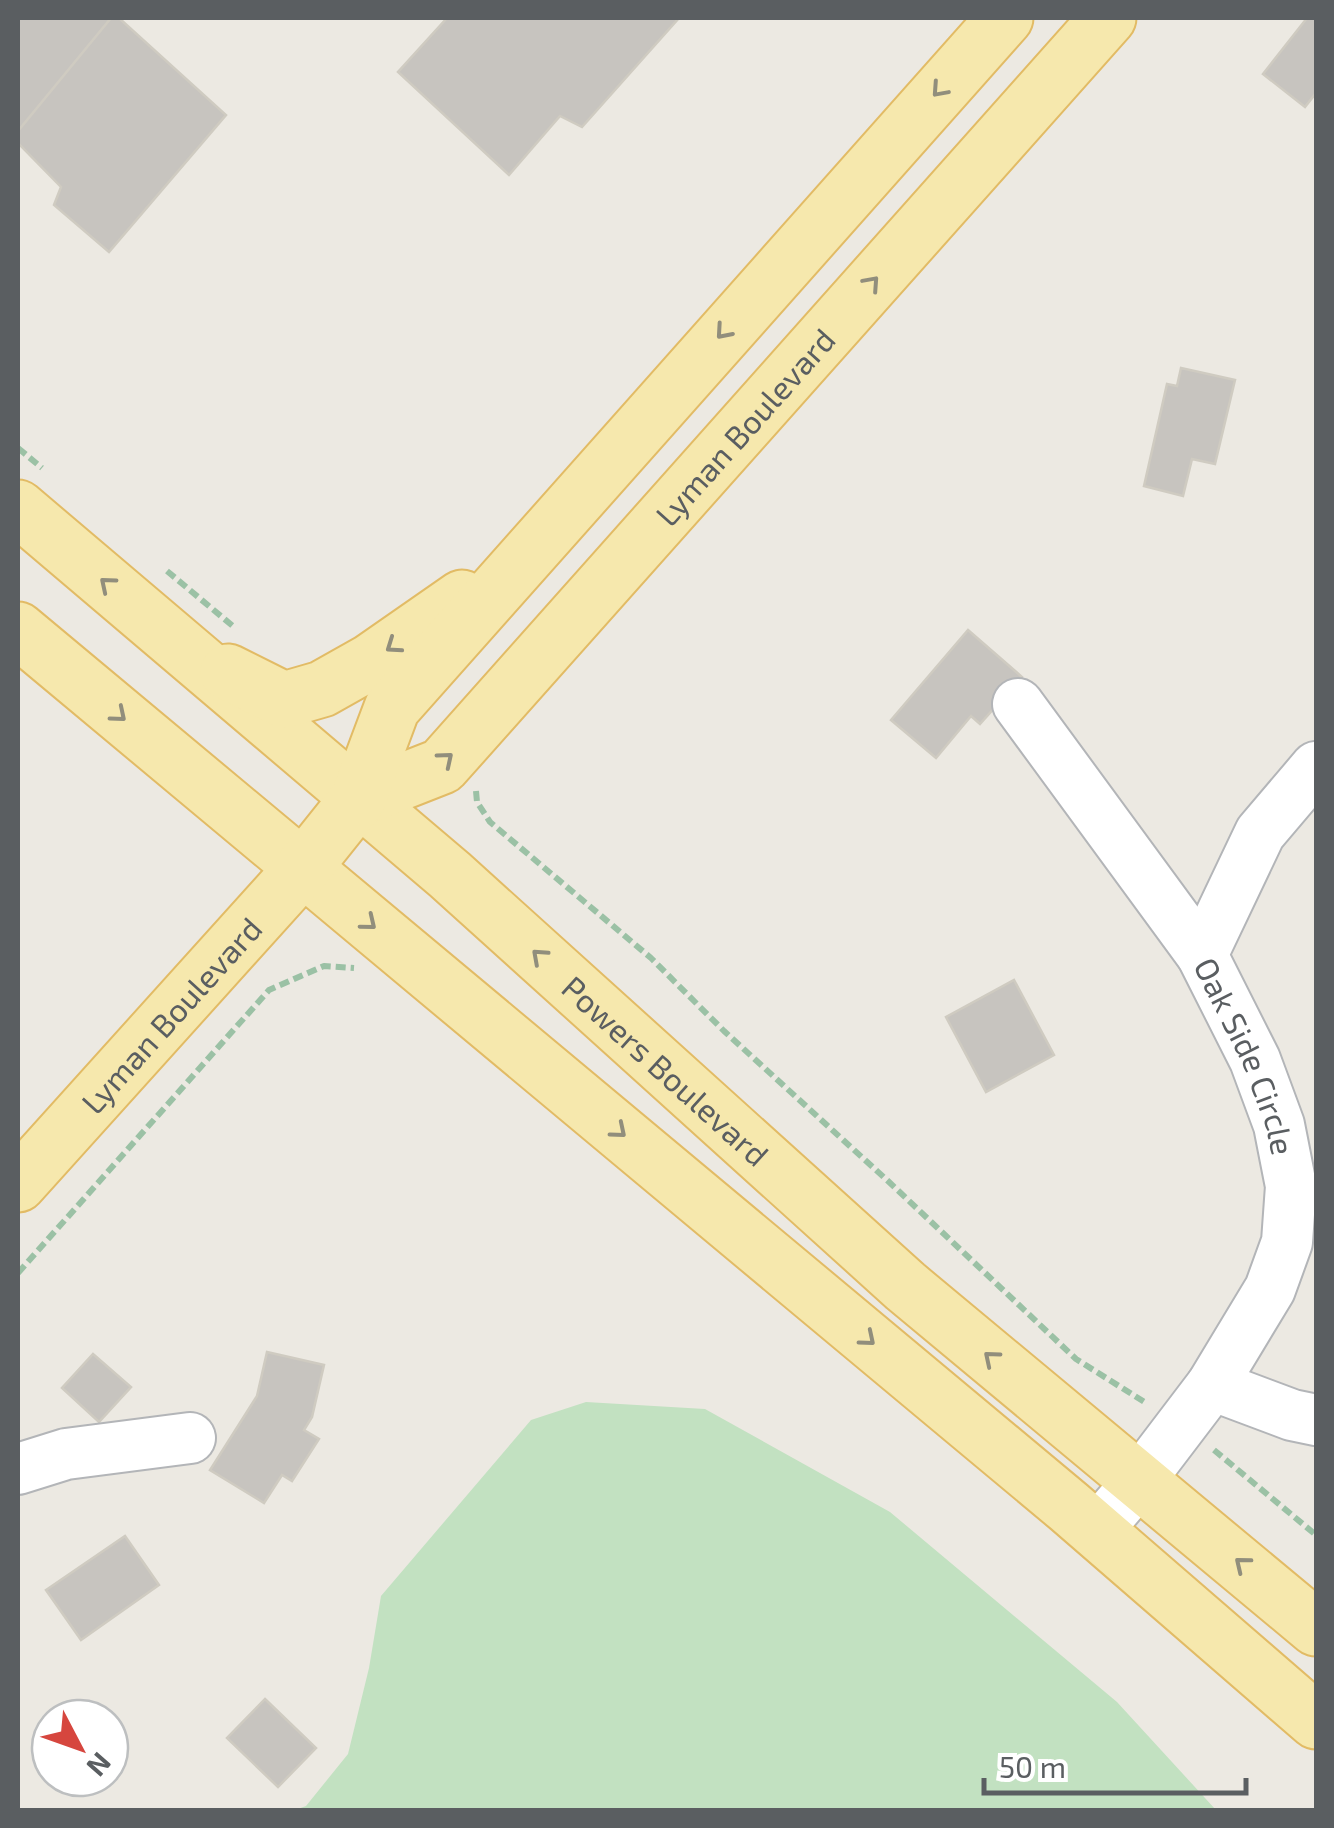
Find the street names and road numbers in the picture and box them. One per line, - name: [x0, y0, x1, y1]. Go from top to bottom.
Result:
- street label: Lyman Boulevard: [647, 320, 842, 533]
- street label: Lyman Boulevard: [73, 909, 269, 1120]
- street label: Oak Side Circle: [1187, 951, 1303, 1158]
- street label: Powers Boulevard: [555, 967, 777, 1173]

